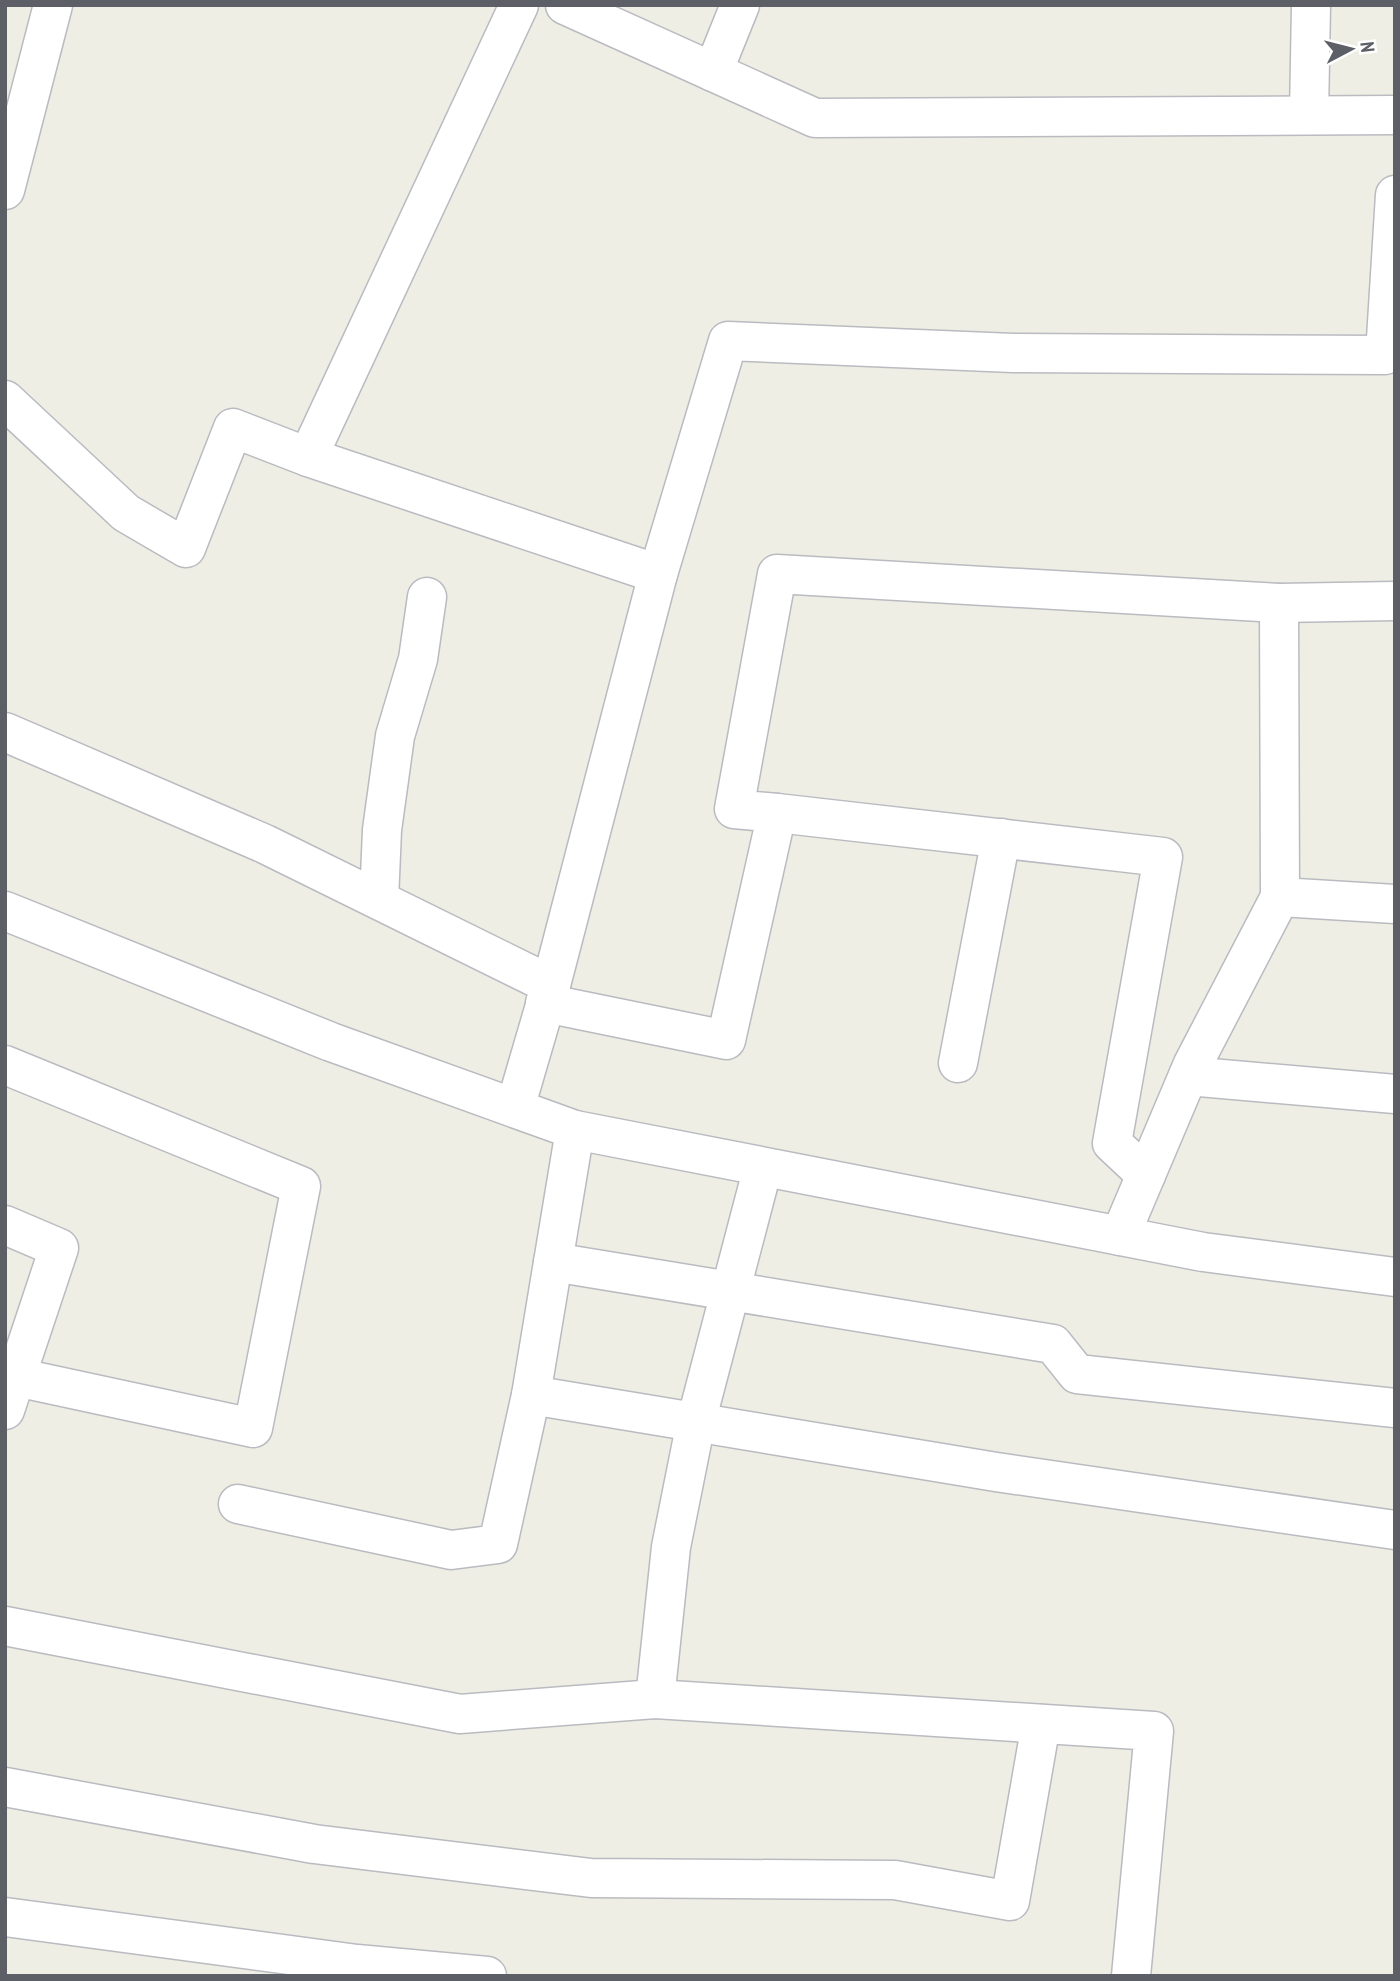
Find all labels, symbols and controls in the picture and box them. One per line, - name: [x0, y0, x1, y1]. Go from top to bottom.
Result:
- north arrow: [1316, 14, 1386, 84]
- text: N: [1355, 40, 1380, 53]

